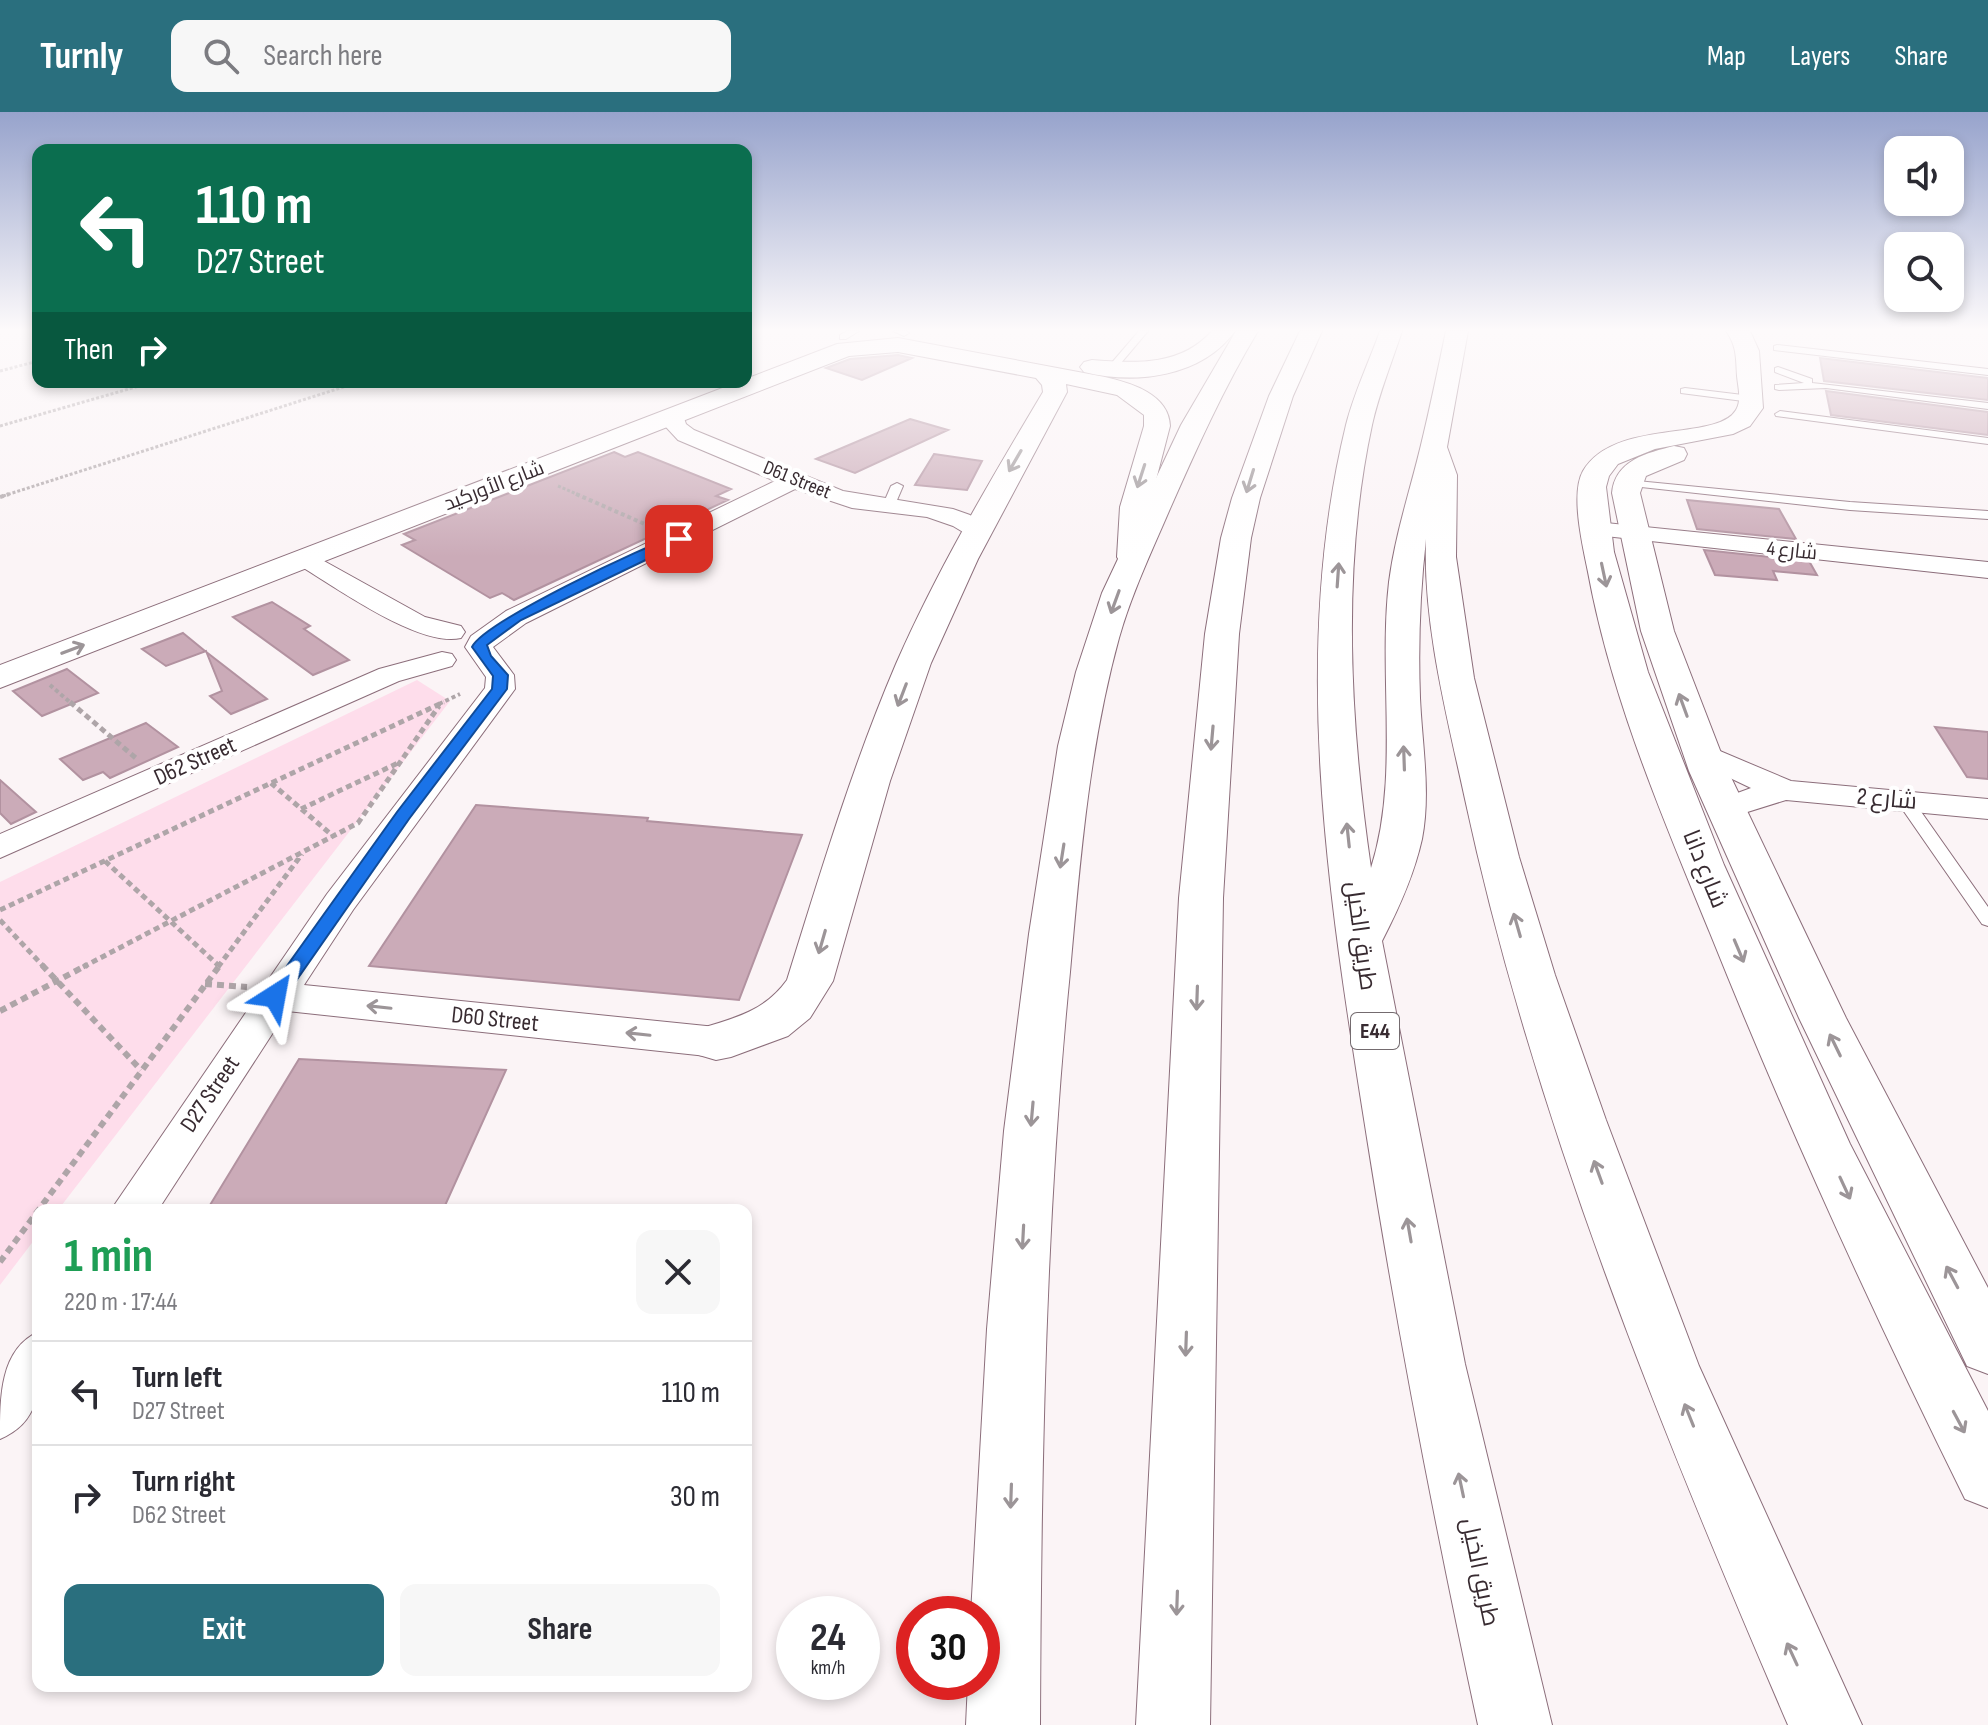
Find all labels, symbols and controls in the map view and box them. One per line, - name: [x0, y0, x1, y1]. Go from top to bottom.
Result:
- search box: [171, 20, 731, 92]
- text: Turnly: [40, 34, 123, 79]
- icon: search: [199, 34, 243, 78]
- text: Search here: [263, 38, 383, 74]
- text: Map: [1707, 40, 1746, 73]
- text: Layers: [1790, 40, 1850, 73]
- text: Share: [1894, 40, 1948, 73]
- map controls: [1884, 136, 1964, 312]
- button: sound: [1884, 136, 1964, 216]
- text: 110 m: [196, 173, 312, 240]
- icon: left: [64, 176, 168, 280]
- button: search: [1884, 232, 1964, 312]
- text: D27 Street: [196, 241, 324, 284]
- icon: right: [130, 328, 174, 372]
- text: Then: [64, 332, 114, 368]
- one-way arrow: [1007, 449, 1022, 473]
- street label: شارع الأوركيد: [440, 456, 548, 517]
- street label: D61 Street: [760, 456, 834, 504]
- one-way arrow: [1133, 462, 1148, 488]
- one-way arrow: [1242, 468, 1257, 494]
- pin: [645, 505, 713, 573]
- icon: arrive: [657, 517, 701, 561]
- street label: شارع 4: [1766, 536, 1818, 567]
- one-way arrow: [1597, 562, 1612, 587]
- one-way arrow: [1331, 563, 1346, 589]
- one-way arrow: [1107, 589, 1121, 614]
- one-way arrow: [60, 641, 85, 655]
- one-way arrow: [894, 682, 908, 707]
- one-way arrow: [1675, 694, 1689, 718]
- one-way arrow: [1204, 724, 1219, 751]
- street label: D62 Street: [149, 730, 241, 792]
- one-way arrow: [1397, 745, 1412, 772]
- street label: شارع 2: [1856, 782, 1918, 817]
- one-way arrow: [1341, 822, 1356, 849]
- street label: شارع دانا: [1675, 826, 1734, 913]
- one-way arrow: [1054, 843, 1069, 868]
- street label: طريق الخيل: [1339, 880, 1383, 992]
- one-way arrow: [1509, 912, 1524, 938]
- one-way arrow: [813, 929, 828, 955]
- one-way arrow: [1732, 938, 1747, 963]
- position arrow: [233, 954, 317, 1038]
- one-way arrow: [1189, 984, 1204, 1011]
- one-way arrow: [366, 1000, 393, 1015]
- street label: D60 Street: [450, 1000, 540, 1038]
- road number: E44: [1351, 1013, 1399, 1049]
- one-way arrow: [625, 1027, 652, 1042]
- one-way arrow: [1827, 1033, 1842, 1057]
- street label: D27 Street: [174, 1050, 246, 1138]
- one-way arrow: [1025, 1100, 1040, 1127]
- one-way arrow: [1590, 1160, 1604, 1185]
- one-way arrow: [1838, 1176, 1853, 1200]
- one-way arrow: [1400, 1218, 1415, 1243]
- one-way arrow: [1015, 1223, 1030, 1249]
- text: 1 min: [64, 1228, 153, 1285]
- button: close: [636, 1230, 720, 1314]
- one-way arrow: [1943, 1266, 1959, 1289]
- text: 220 m · 17:44: [64, 1287, 177, 1318]
- one-way arrow: [1178, 1330, 1193, 1357]
- text: Turn left: [132, 1360, 222, 1396]
- icon: left: [64, 1371, 108, 1415]
- text: 110 m: [662, 1375, 720, 1411]
- text: D27 Street: [132, 1396, 225, 1427]
- one-way arrow: [1681, 1403, 1696, 1428]
- one-way arrow: [1952, 1409, 1968, 1433]
- text: Turn right: [132, 1464, 235, 1500]
- one-way arrow: [1453, 1473, 1468, 1498]
- icon: right: [64, 1475, 108, 1519]
- text: 30 m: [670, 1479, 720, 1515]
- one-way arrow: [1003, 1482, 1018, 1509]
- text: D62 Street: [132, 1500, 226, 1531]
- street label: طريق الخيل: [1454, 1515, 1506, 1629]
- button: Exit: [64, 1584, 384, 1676]
- button: Share: [400, 1584, 720, 1676]
- one-way arrow: [1169, 1589, 1184, 1616]
- speed limit sign: 30: [896, 1596, 1000, 1700]
- text: 24: [810, 1614, 846, 1662]
- one-way arrow: [1784, 1642, 1799, 1667]
- text: km/h: [811, 1656, 845, 1680]

